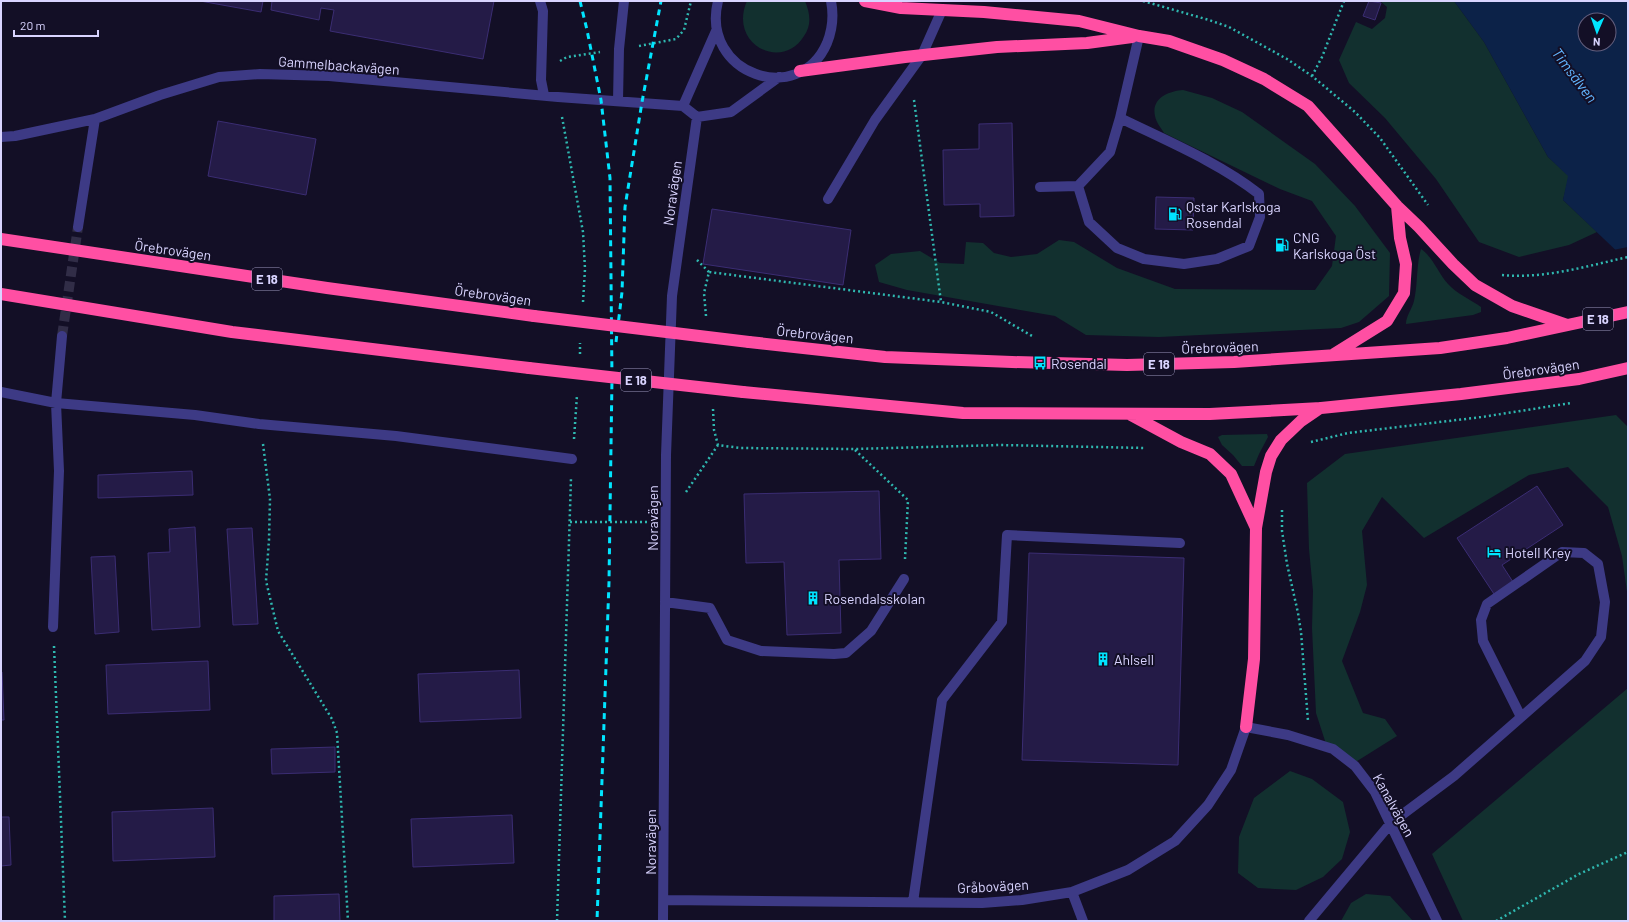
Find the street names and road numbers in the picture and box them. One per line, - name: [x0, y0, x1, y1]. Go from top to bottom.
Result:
- street label: Gammelbackavägen: [278, 52, 400, 78]
- street label: Noravägen: [659, 159, 685, 227]
- street label: Örebrovägen: [134, 236, 212, 264]
- road number: E 18: [252, 268, 282, 290]
- street label: Örebrovägen: [454, 281, 532, 309]
- road number: E 18: [1583, 308, 1613, 330]
- street label: Örebrovägen: [776, 322, 854, 346]
- street label: Örebrovägen: [1181, 337, 1259, 357]
- road number: E 18: [1144, 353, 1174, 375]
- street label: Örebrovägen: [1502, 355, 1580, 383]
- road number: E 18: [621, 369, 651, 391]
- street label: Noravägen: [644, 485, 661, 551]
- street label: Kanalvägen: [1370, 770, 1418, 840]
- street label: Noravägen: [642, 809, 659, 875]
- street label: Gråbovägen: [957, 876, 1029, 896]

